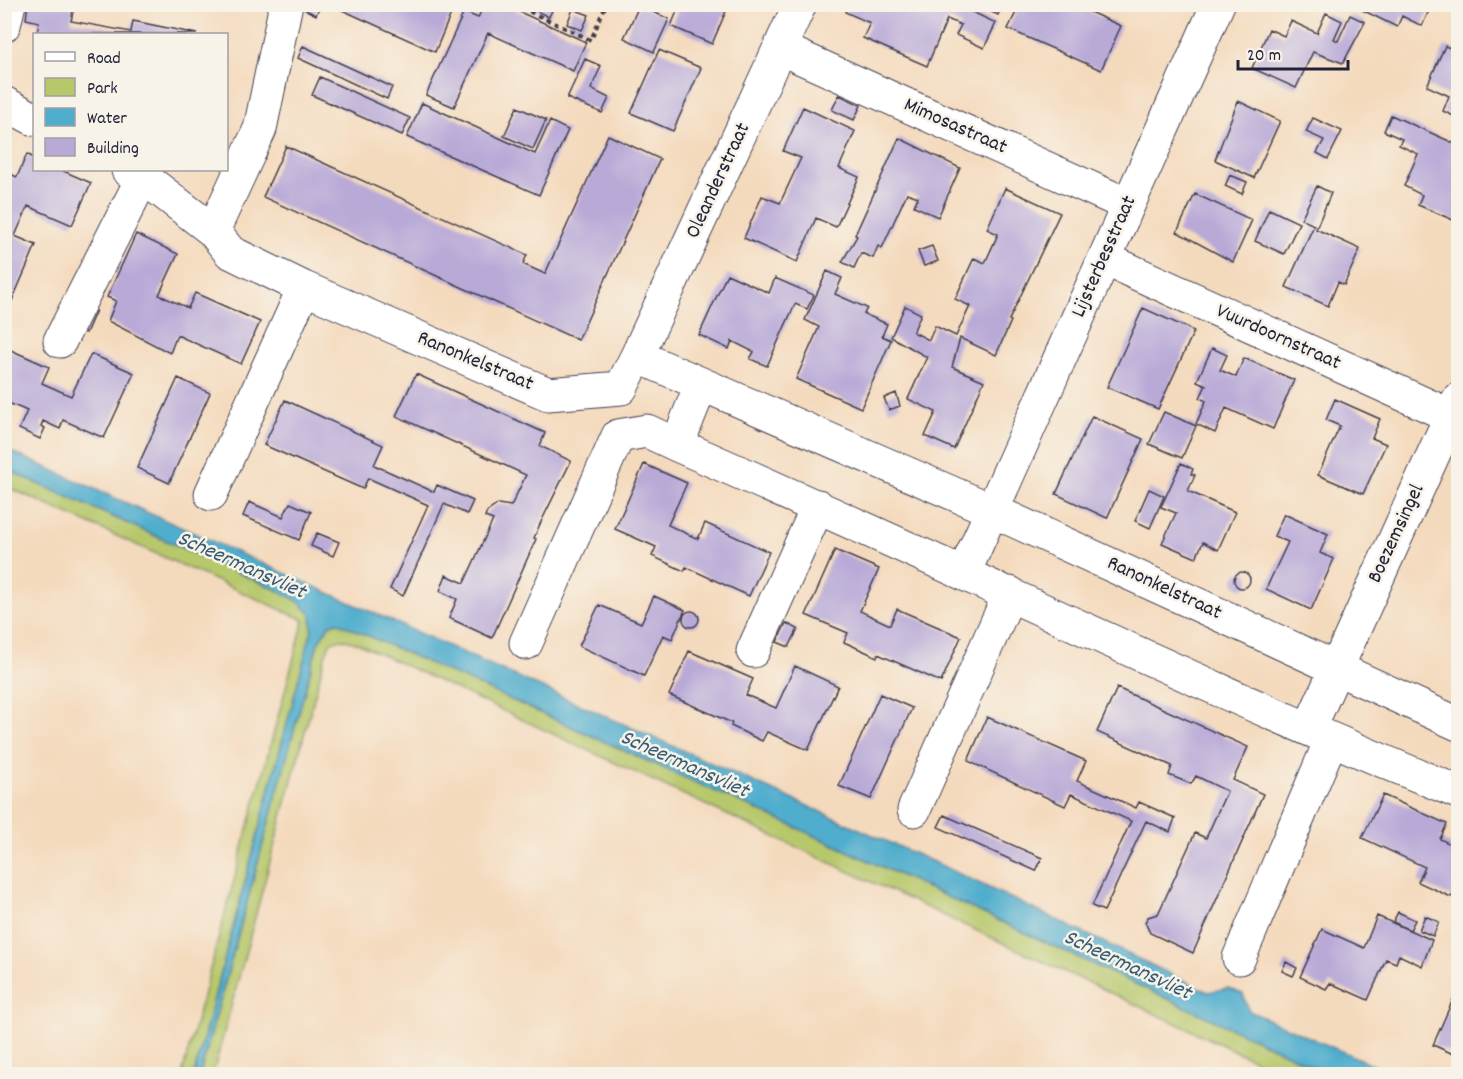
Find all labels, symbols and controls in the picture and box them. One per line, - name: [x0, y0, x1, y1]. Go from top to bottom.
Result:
- legend: [33, 33, 228, 171]
- scale bar: [1238, 33, 1348, 71]
- text: 20 m: [1247, 44, 1281, 69]
- text: Road: [87, 47, 121, 72]
- text: Park: [87, 77, 118, 102]
- street label: Mimosastraat: [898, 91, 1012, 163]
- text: Water: [87, 107, 127, 132]
- street label: Oleanderstraat: [679, 118, 759, 244]
- text: Building: [87, 137, 139, 162]
- street label: Lijsterbesstraat: [1065, 191, 1145, 323]
- street label: Vuurdoornstraat: [1211, 297, 1345, 379]
- street label: Ranonkelstraat: [412, 324, 538, 400]
- street label: Boezemsingel: [1361, 480, 1433, 588]
- water label: Scheermansvliet: [172, 524, 312, 609]
- street label: Ranonkelstraat: [1102, 549, 1227, 629]
- water label: Scheermansvliet: [615, 723, 755, 808]
- water label: Scheermansvliet: [1058, 923, 1197, 1010]

